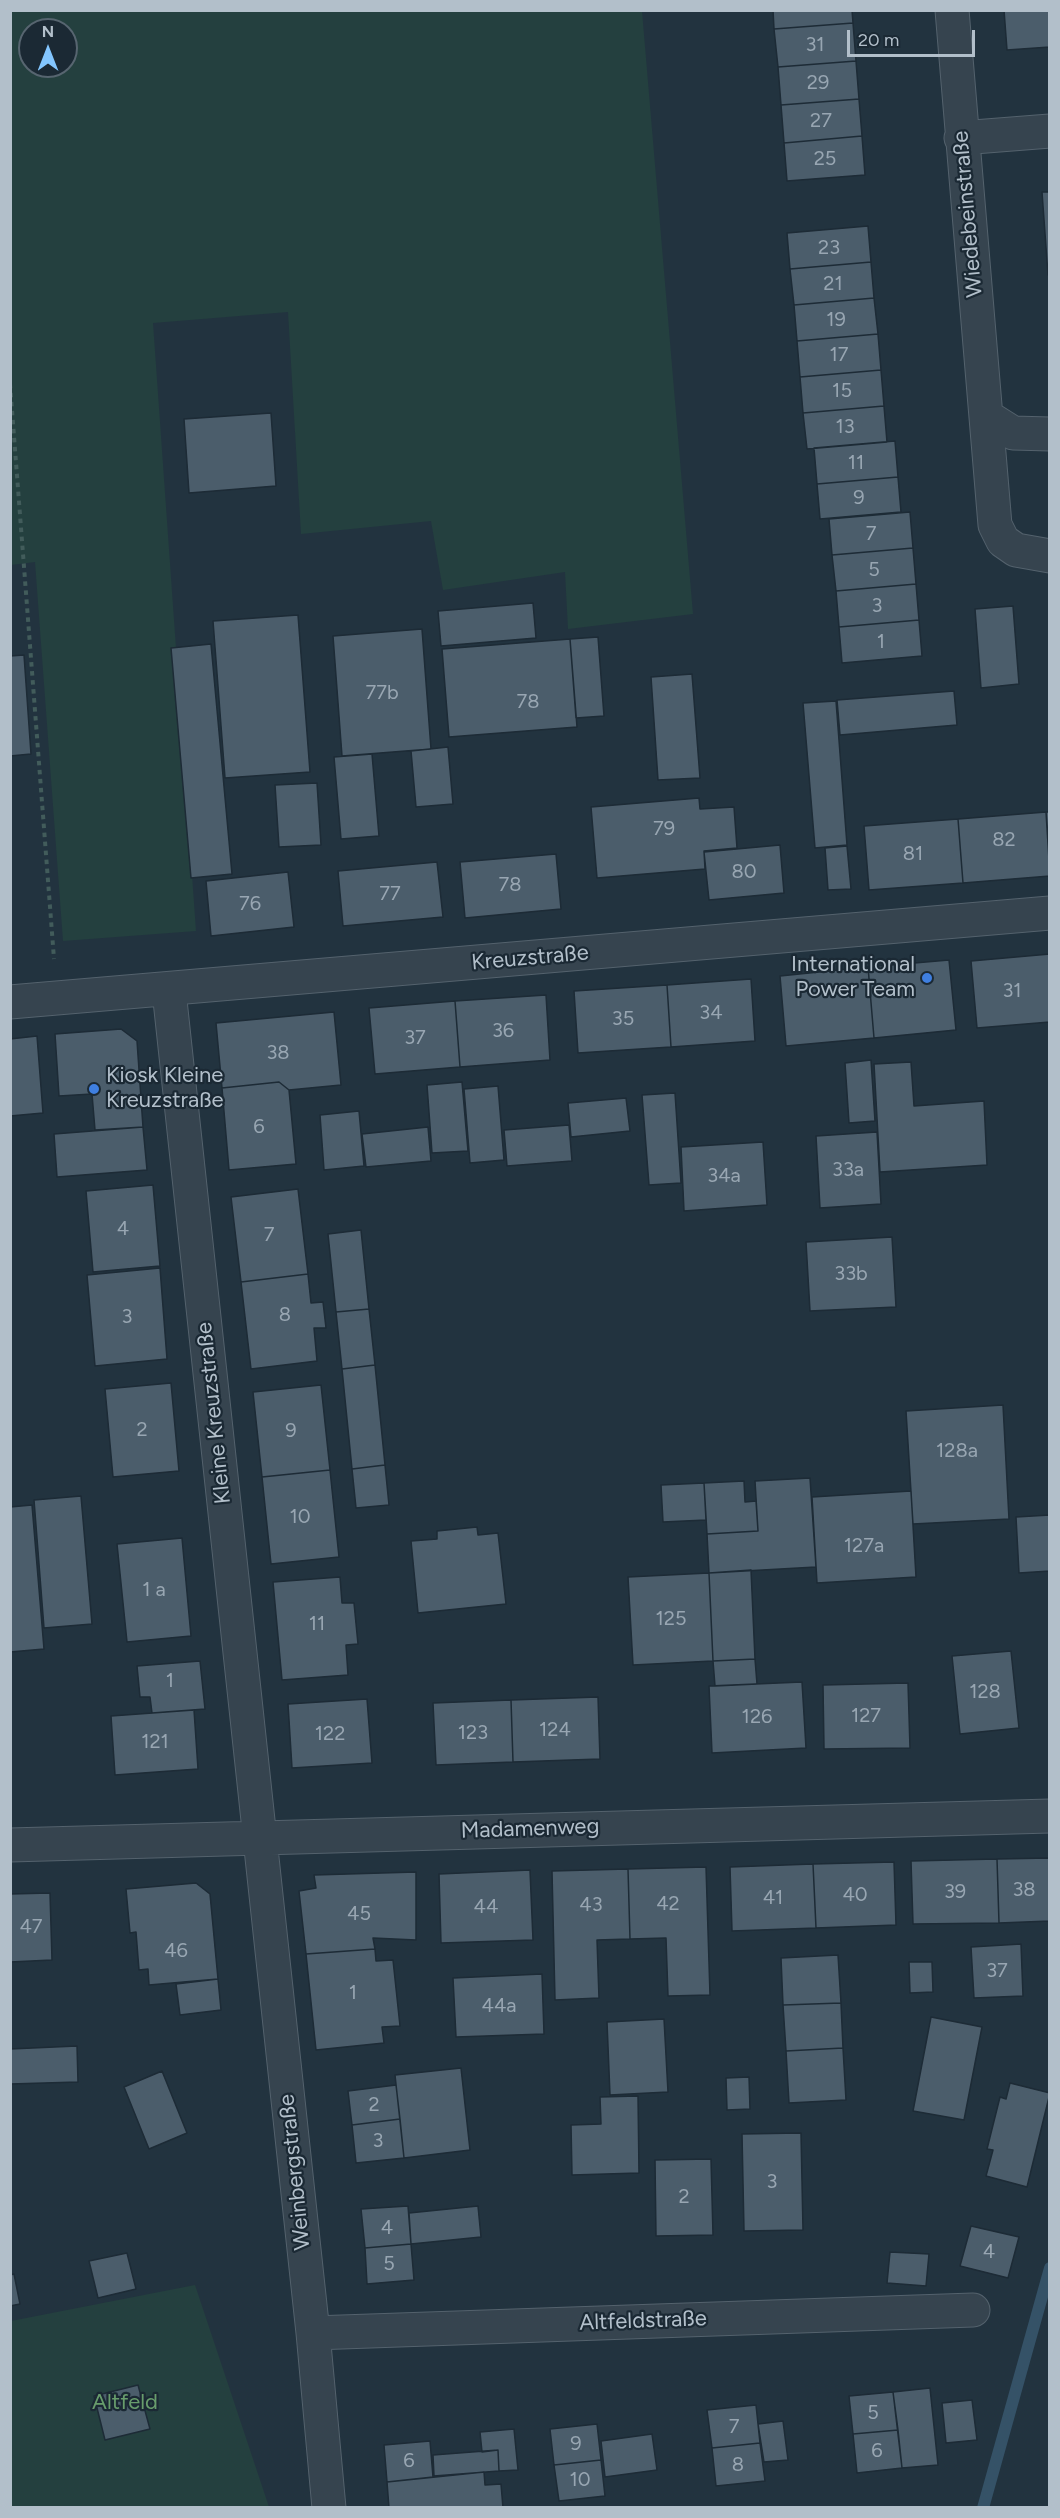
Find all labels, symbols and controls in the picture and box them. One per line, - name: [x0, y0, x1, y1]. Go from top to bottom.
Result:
- north arrow: [18, 18, 78, 78]
- scale bar: [850, 18, 978, 56]
- text: N: [42, 22, 54, 41]
- text: 20 m: [858, 29, 899, 51]
- house number: 31: [805, 33, 825, 57]
- house number: 29: [807, 71, 829, 95]
- house number: 27: [810, 109, 832, 133]
- street label: Wiedebeinstraße: [948, 130, 988, 298]
- house number: 25: [814, 147, 836, 171]
- house number: 23: [818, 236, 840, 260]
- house number: 21: [823, 272, 843, 296]
- house number: 19: [826, 308, 846, 332]
- house number: 17: [830, 343, 848, 367]
- house number: 15: [832, 379, 852, 403]
- house number: 13: [835, 415, 855, 439]
- house number: 11: [848, 451, 864, 475]
- house number: 9: [853, 486, 865, 510]
- house number: 7: [866, 522, 876, 546]
- house number: 5: [868, 558, 880, 582]
- house number: 3: [872, 594, 882, 618]
- house number: 1: [877, 630, 885, 654]
- house number: 77b: [365, 681, 399, 705]
- house number: 78: [516, 690, 540, 714]
- house number: 79: [653, 817, 675, 841]
- house number: 82: [992, 828, 1016, 852]
- house number: 81: [903, 842, 923, 866]
- house number: 80: [731, 860, 757, 884]
- house number: 78: [498, 873, 522, 897]
- house number: 77: [379, 882, 401, 906]
- house number: 76: [239, 892, 261, 916]
- street label: Kreuzstraße: [470, 940, 590, 976]
- place label: International Power Team: [791, 952, 915, 1004]
- marker: International Power Team: [920, 971, 934, 985]
- house number: 31: [1002, 979, 1022, 1003]
- house number: 34: [699, 1001, 723, 1025]
- house number: 35: [612, 1007, 634, 1031]
- house number: 36: [492, 1019, 514, 1043]
- house number: 37: [404, 1026, 426, 1050]
- house number: 38: [266, 1041, 290, 1065]
- place label: Kiosk Kleine Kreuzstraße: [106, 1063, 224, 1114]
- marker: Kiosk Kleine Kreuzstraße: [87, 1082, 101, 1096]
- house number: 6: [253, 1115, 265, 1139]
- house number: 33a: [832, 1158, 864, 1182]
- house number: 34a: [707, 1164, 741, 1188]
- house number: 4: [117, 1217, 129, 1241]
- house number: 7: [264, 1223, 274, 1247]
- house number: 33b: [834, 1262, 868, 1286]
- house number: 8: [279, 1303, 291, 1327]
- house number: 3: [122, 1305, 132, 1329]
- street label: Kleine Kreuzstraße: [191, 1321, 237, 1505]
- house number: 2: [136, 1418, 148, 1442]
- house number: 9: [285, 1419, 297, 1443]
- house number: 128a: [936, 1439, 978, 1463]
- house number: 10: [289, 1505, 311, 1529]
- house number: 127a: [844, 1534, 884, 1558]
- house number: 1 a: [142, 1578, 166, 1602]
- house number: 125: [656, 1607, 686, 1631]
- house number: 11: [309, 1612, 325, 1636]
- house number: 1: [166, 1669, 174, 1693]
- house number: 128: [969, 1680, 1001, 1704]
- house number: 127: [851, 1704, 881, 1728]
- house number: 126: [742, 1705, 772, 1729]
- house number: 124: [539, 1718, 571, 1742]
- house number: 123: [458, 1721, 488, 1745]
- house number: 122: [315, 1722, 345, 1746]
- house number: 121: [141, 1730, 169, 1754]
- street label: Madamenweg: [460, 1813, 600, 1845]
- house number: 38: [1012, 1878, 1036, 1902]
- house number: 39: [944, 1880, 966, 1904]
- house number: 40: [842, 1883, 868, 1907]
- house number: 41: [763, 1886, 783, 1910]
- house number: 42: [656, 1892, 680, 1916]
- house number: 43: [579, 1893, 603, 1917]
- house number: 44: [474, 1895, 498, 1919]
- house number: 45: [347, 1902, 371, 1926]
- house number: 47: [19, 1915, 43, 1939]
- house number: 46: [164, 1939, 188, 1963]
- house number: 37: [986, 1959, 1008, 1983]
- house number: 1: [349, 1981, 357, 2005]
- house number: 44a: [481, 1994, 517, 2018]
- street label: Weinbergstraße: [274, 2093, 316, 2251]
- house number: 2: [368, 2093, 380, 2117]
- house number: 3: [373, 2129, 383, 2153]
- house number: 3: [767, 2170, 777, 2194]
- house number: 2: [678, 2185, 690, 2209]
- house number: 4: [381, 2216, 393, 2240]
- house number: 4: [983, 2240, 995, 2264]
- house number: 5: [383, 2252, 395, 2276]
- street label: Altfeldstraße: [579, 2306, 707, 2336]
- park label: Altfeld: [92, 2390, 158, 2416]
- house number: 5: [867, 2401, 879, 2425]
- house number: 7: [729, 2415, 739, 2439]
- house number: 9: [570, 2432, 582, 2456]
- house number: 6: [871, 2439, 883, 2463]
- house number: 6: [403, 2449, 415, 2473]
- house number: 8: [732, 2453, 744, 2477]
- house number: 10: [569, 2468, 591, 2492]

